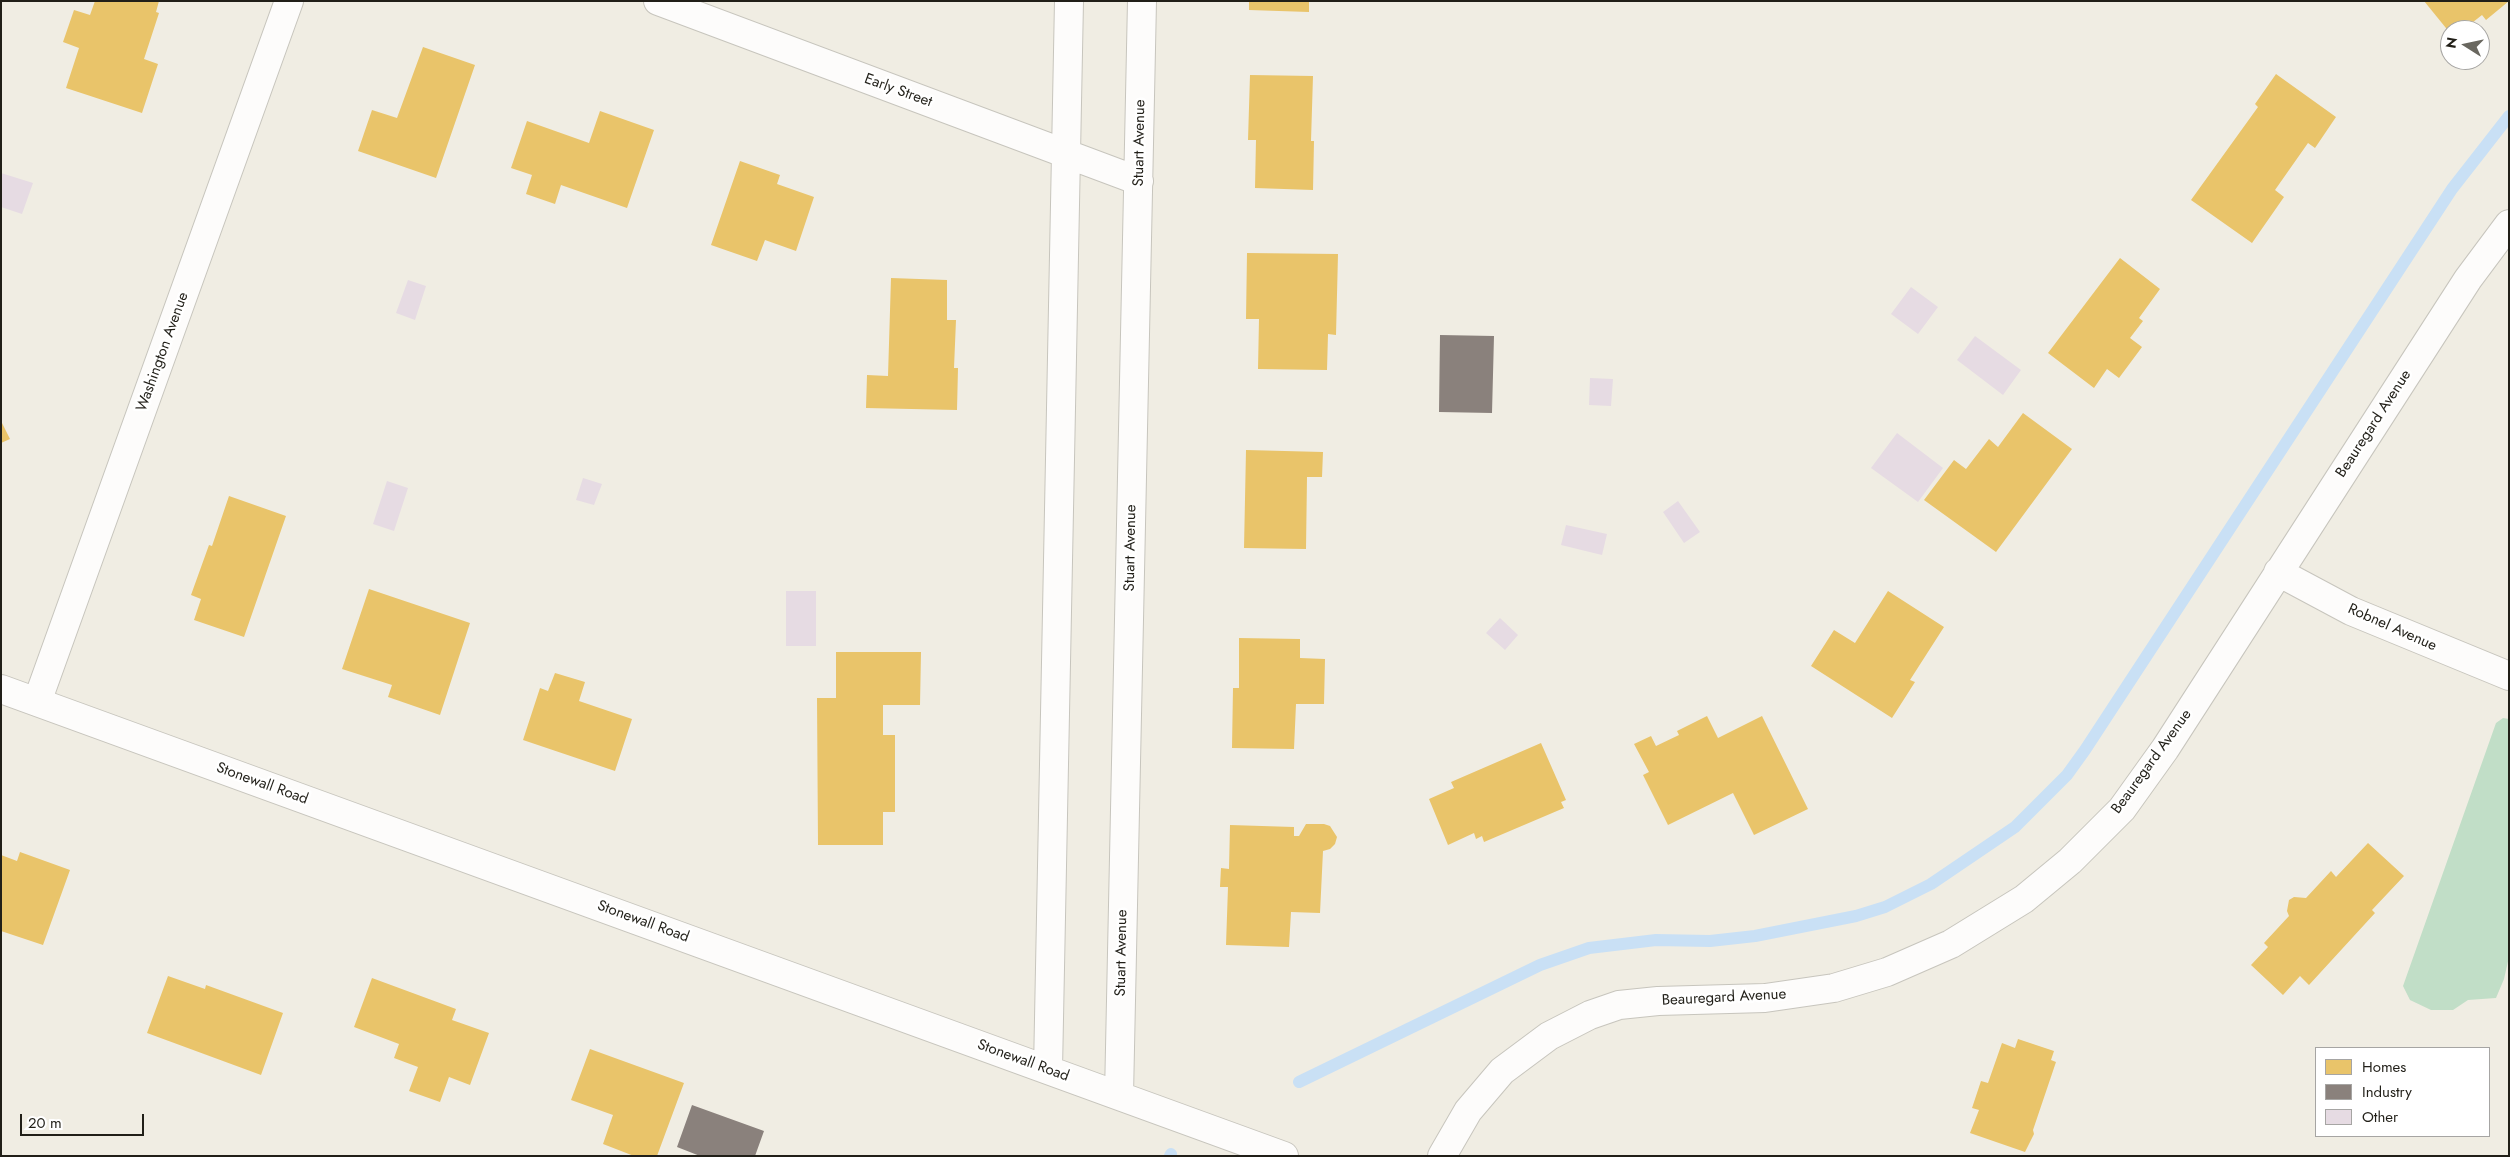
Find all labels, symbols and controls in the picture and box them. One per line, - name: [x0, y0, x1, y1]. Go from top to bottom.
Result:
- north arrow: [2440, 20, 2490, 70]
- text: N: [2440, 35, 2462, 50]
- street label: Early Street: [862, 70, 934, 112]
- street label: Stuart Avenue: [1130, 99, 1150, 187]
- street label: Washington Avenue: [133, 290, 193, 414]
- street label: Beauregard Avenue: [2333, 367, 2415, 481]
- street label: Stuart Avenue: [1121, 504, 1141, 592]
- street label: Robnel Avenue: [2345, 600, 2439, 656]
- street label: Beauregard Avenue: [2108, 706, 2196, 818]
- street label: Stonewall Road: [214, 759, 310, 809]
- street label: Stonewall Road: [595, 897, 691, 947]
- street label: Stuart Avenue: [1112, 909, 1132, 997]
- street label: Beauregard Avenue: [1661, 986, 1787, 1010]
- street label: Stonewall Road: [975, 1036, 1071, 1086]
- legend: [2315, 1047, 2490, 1137]
- text: Homes: [2362, 1056, 2406, 1078]
- text: Industry: [2362, 1081, 2412, 1103]
- scale bar: [22, 1104, 146, 1136]
- text: Other: [2362, 1106, 2398, 1128]
- text: 20 m: [28, 1112, 62, 1134]

